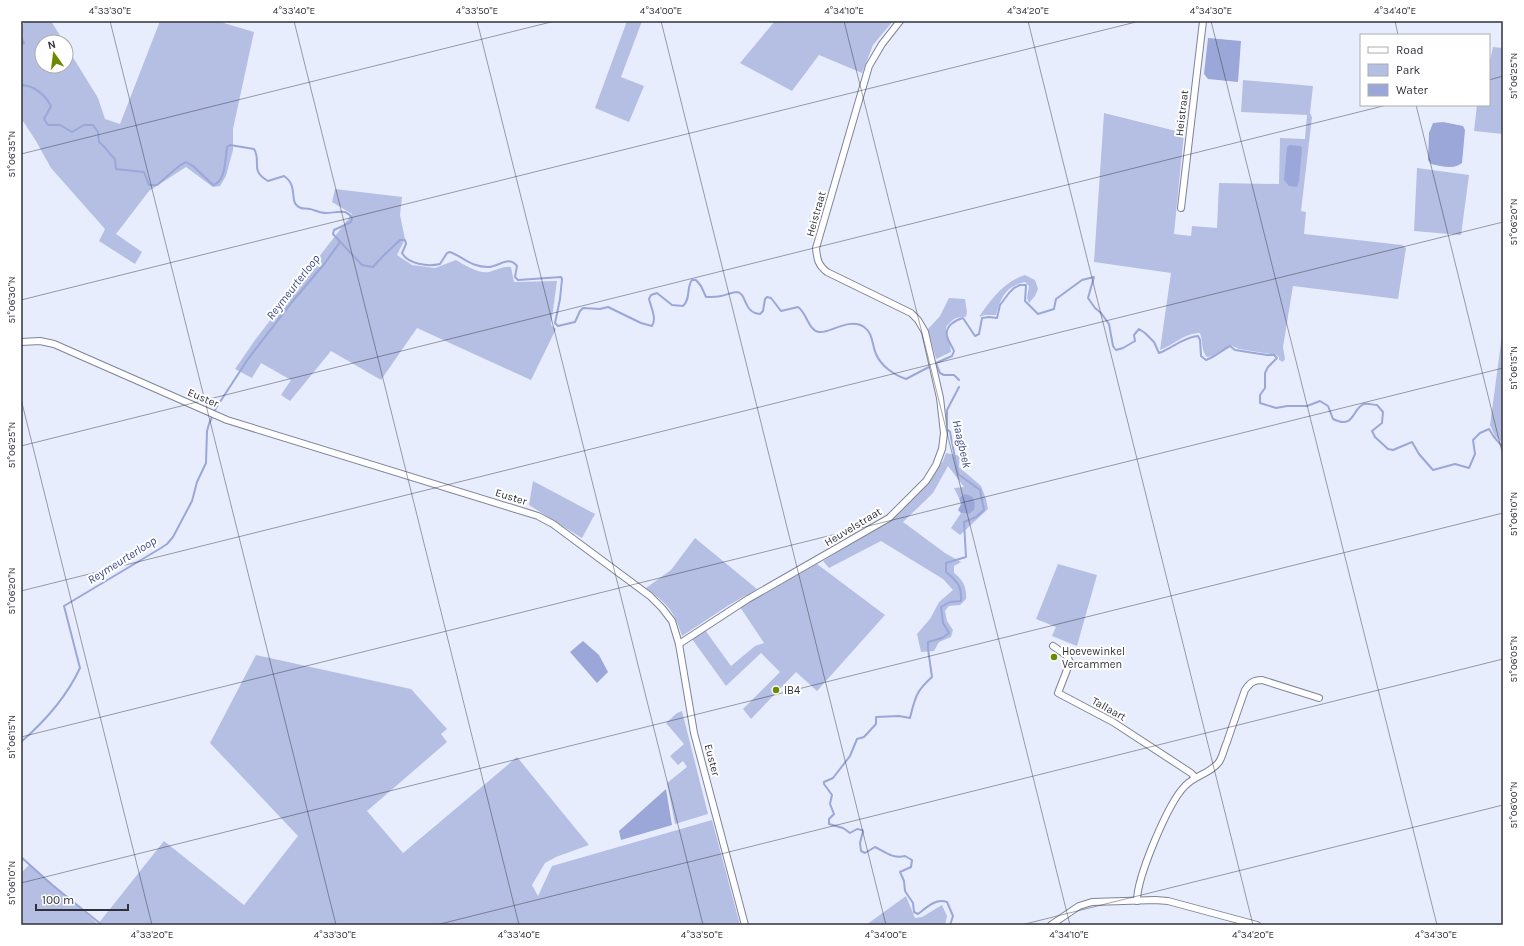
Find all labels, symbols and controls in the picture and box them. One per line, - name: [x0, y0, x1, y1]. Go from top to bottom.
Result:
- text: 4°33'30"E: [89, 5, 131, 17]
- text: 4°33'40"E: [273, 5, 315, 17]
- text: 4°33'50"E: [456, 5, 498, 17]
- text: 4°34'00"E: [640, 5, 682, 17]
- text: 4°34'10"E: [824, 5, 864, 17]
- text: 4°34'20"E: [1007, 5, 1049, 17]
- text: 4°34'30"E: [1190, 5, 1232, 17]
- text: 4°34'40"E: [1374, 5, 1416, 17]
- north arrow: [34, 34, 74, 74]
- legend: [1360, 34, 1490, 106]
- text: N: [46, 38, 57, 52]
- text: Road: [1396, 43, 1424, 57]
- text: 51°06'25"N: [1508, 53, 1520, 99]
- text: Park: [1396, 63, 1421, 77]
- text: Water: [1396, 83, 1429, 97]
- street label: Heistraat: [1173, 89, 1191, 137]
- text: 51°06'35"N: [6, 131, 18, 177]
- street label: Heistraat: [803, 190, 829, 238]
- text: 51°06'20"N: [1508, 199, 1520, 246]
- water label: Reymeurterloop: [263, 251, 323, 322]
- text: 51°06'30"N: [6, 276, 18, 324]
- text: 51°06'15"N: [1508, 346, 1520, 390]
- street label: Euster: [186, 386, 220, 410]
- water label: Haagbeek: [950, 419, 975, 470]
- text: 51°06'25"N: [6, 422, 18, 468]
- street label: Euster: [494, 486, 528, 508]
- text: 51°06'10"N: [1508, 492, 1520, 536]
- street label: Heuvelstraat: [822, 505, 884, 549]
- water label: Reymeurterloop: [85, 533, 160, 587]
- text: 51°06'20"N: [6, 568, 18, 615]
- text: 51°06'05"N: [1508, 636, 1520, 682]
- place label: Hoevewinkel Vercammen: [1062, 645, 1125, 671]
- marker: Hoevewinkel Vercammen: [1049, 652, 1059, 662]
- place label: IB4: [784, 684, 800, 697]
- marker: IB4: [771, 685, 781, 695]
- street label: Tallaart: [1090, 694, 1128, 724]
- text: 51°06'15"N: [6, 715, 18, 759]
- street label: Euster: [702, 743, 722, 777]
- text: 51°06'00"N: [1508, 781, 1520, 829]
- text: 51°06'10"N: [6, 861, 18, 905]
- scale bar: [36, 886, 128, 912]
- text: 100 m: [42, 893, 74, 907]
- text: 4°33'20"E: [131, 929, 173, 941]
- text: 4°33'30"E: [314, 929, 356, 941]
- text: 4°33'40"E: [498, 929, 540, 941]
- text: 4°33'50"E: [681, 929, 723, 941]
- text: 4°34'00"E: [865, 929, 907, 941]
- text: 4°34'10"E: [1049, 929, 1089, 941]
- text: 4°34'20"E: [1232, 929, 1274, 941]
- text: 4°34'30"E: [1415, 929, 1457, 941]

